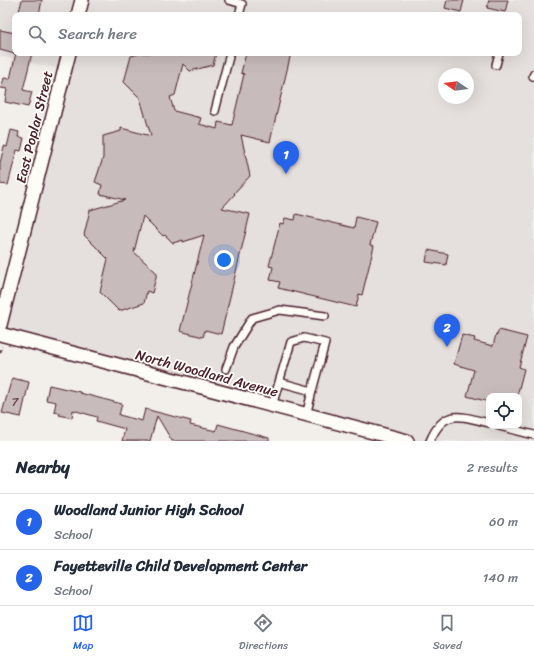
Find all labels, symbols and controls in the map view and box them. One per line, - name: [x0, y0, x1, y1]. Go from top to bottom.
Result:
- search box: [12, 12, 522, 56]
- text: Search here: [58, 21, 137, 47]
- icon: search: [26, 23, 48, 45]
- street label: East Poplar Street: [8, 68, 61, 186]
- north arrow: [438, 68, 474, 104]
- pin: 1: [273, 141, 299, 174]
- your location: [214, 250, 234, 270]
- pin: 2: [434, 314, 460, 347]
- street label: North Woodland Avenue: [133, 342, 281, 405]
- house number: 7: [12, 391, 20, 413]
- map controls: [486, 393, 522, 429]
- button: locate: [486, 393, 522, 429]
- text: Nearby: [16, 452, 70, 482]
- text: 2 results: [467, 456, 518, 479]
- text: Woodland Junior High School: [54, 497, 244, 523]
- text: 1: [26, 510, 32, 533]
- text: 60 m: [489, 510, 518, 533]
- text: School: [54, 523, 92, 546]
- text: Fayetteville Child Development Center: [54, 553, 307, 579]
- text: 2: [25, 566, 33, 589]
- text: 140 m: [483, 566, 518, 589]
- text: School: [54, 579, 92, 602]
- tab: Map: [72, 612, 94, 655]
- tab: Directions: [239, 612, 288, 655]
- tab: Saved: [433, 612, 462, 655]

